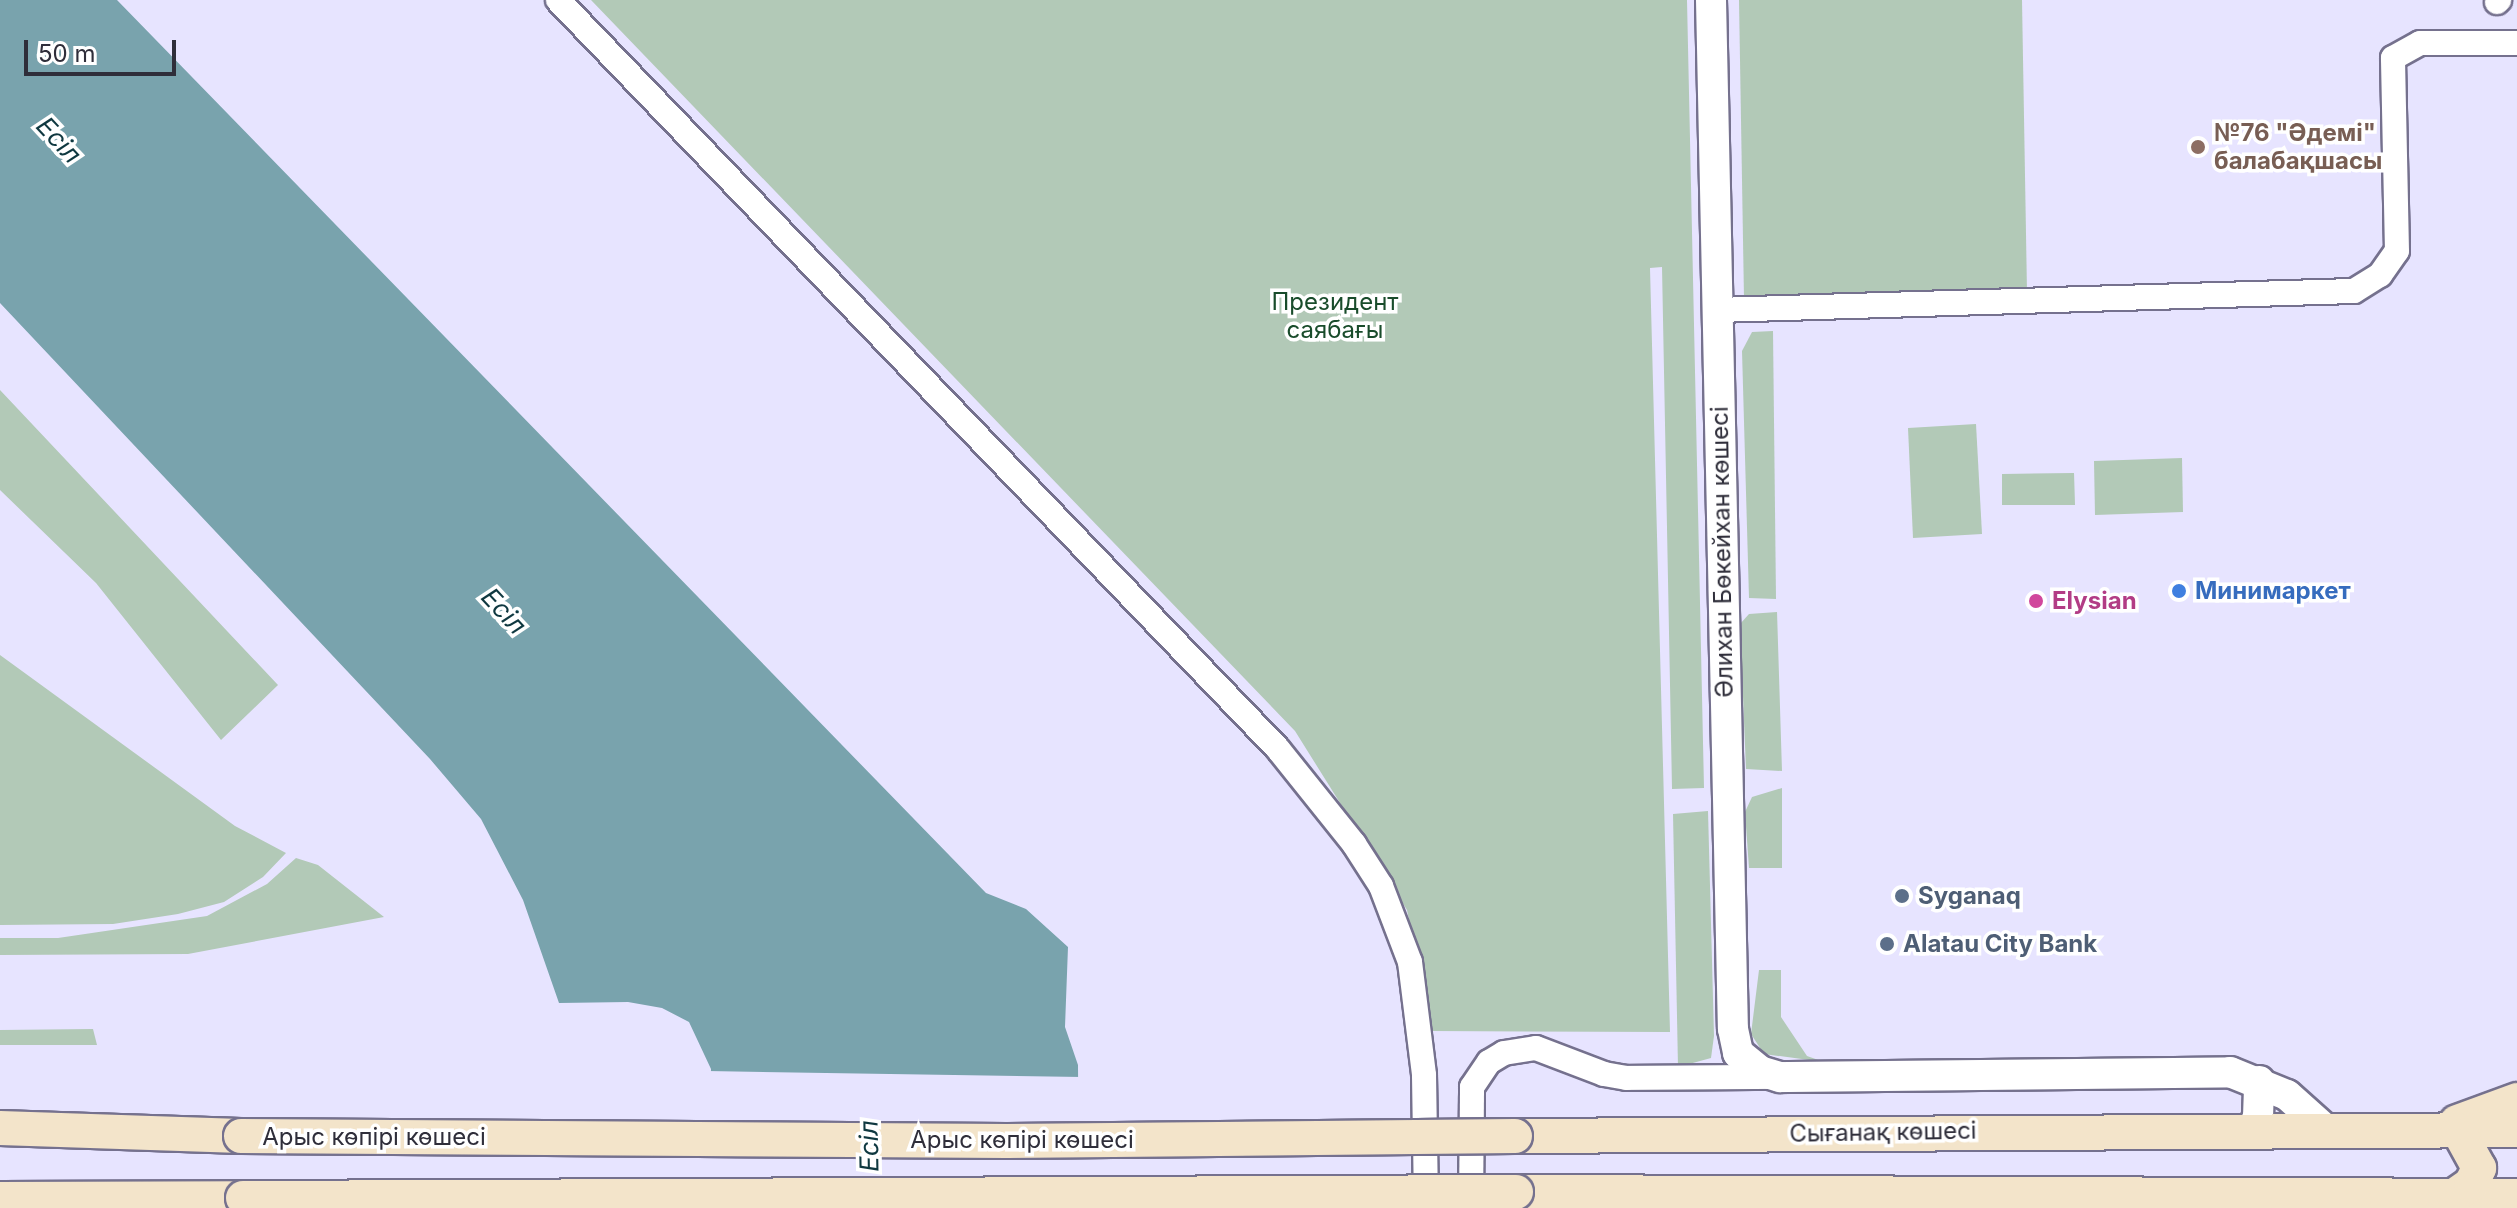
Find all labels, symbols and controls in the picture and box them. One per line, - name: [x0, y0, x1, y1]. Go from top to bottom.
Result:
- scale bar: [28, 24, 180, 74]
- text: 50 m: [38, 39, 96, 68]
- water label: Есіл: [30, 110, 88, 170]
- place label: №76 "Әдемі" балабақшасы: [2214, 119, 2382, 175]
- marker: №76 "Әдемі" балабақшасы: [2189, 138, 2207, 156]
- park label: Президент саябағы: [1271, 288, 1399, 344]
- street label: Әлихан Бөкейхан көшесі: [1705, 406, 1739, 698]
- place label: Минимаркет: [2195, 577, 2351, 605]
- water label: Есіл: [475, 581, 533, 641]
- marker: Минимаркет: [2170, 582, 2188, 600]
- place label: Elysian: [2052, 587, 2137, 615]
- marker: Elysian: [2027, 592, 2045, 610]
- place label: Syganaq: [1918, 882, 2021, 910]
- marker: Syganaq: [1893, 887, 1911, 905]
- place label: Alatau City Bank: [1903, 930, 2097, 958]
- marker: Alatau City Bank: [1878, 935, 1896, 953]
- street label: Сығанақ көшесі: [1789, 1116, 1977, 1148]
- water label: Есіл: [853, 1120, 885, 1172]
- street label: Арыс көпірі көшесі: [262, 1123, 486, 1151]
- street label: Арыс көпірі көшесі: [910, 1126, 1134, 1154]

